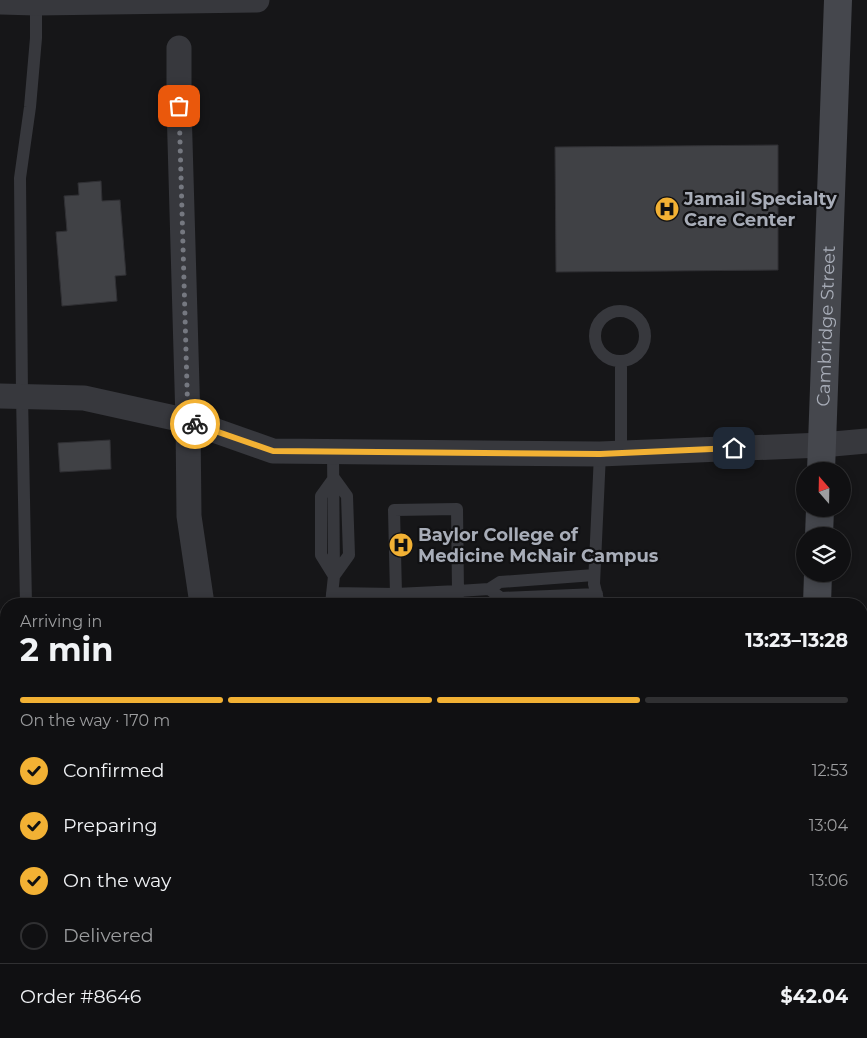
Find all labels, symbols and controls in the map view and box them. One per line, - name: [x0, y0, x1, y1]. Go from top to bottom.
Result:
- pin: [158, 85, 200, 127]
- icon: bag: [165, 92, 193, 120]
- place label: Jamail Specialty Care Center: [683, 188, 837, 231]
- hospital icon: Jamail Specialty Care Center: [654, 196, 680, 222]
- street label: Cambridge Street: [812, 245, 840, 407]
- courier: [170, 399, 220, 449]
- icon: bike: [181, 410, 209, 438]
- pin: [713, 427, 755, 469]
- icon: home: [720, 434, 748, 462]
- north arrow: [796, 462, 851, 518]
- map controls: [796, 462, 851, 582]
- place label: Baylor College of Medicine McNair Campus: [418, 524, 659, 567]
- button: layers: [796, 527, 851, 582]
- hospital icon: Baylor College of Medicine McNair Campus: [388, 532, 414, 558]
- text: Arriving in: [20, 612, 102, 631]
- text: 13:23–13:28: [745, 629, 848, 652]
- text: 2 min: [20, 630, 113, 669]
- text: On the way · 170 m: [20, 711, 170, 730]
- icon: check: [20, 757, 48, 785]
- text: Confirmed: [63, 759, 164, 782]
- text: 12:53: [812, 761, 848, 780]
- icon: check: [20, 812, 48, 840]
- text: Preparing: [63, 814, 158, 837]
- text: 13:04: [809, 816, 848, 835]
- icon: check: [20, 867, 48, 895]
- text: On the way: [63, 869, 171, 892]
- text: 13:06: [809, 871, 848, 890]
- text: Delivered: [63, 924, 154, 947]
- text: Order #8646: [20, 985, 141, 1008]
- text: $42.04: [780, 985, 848, 1008]

